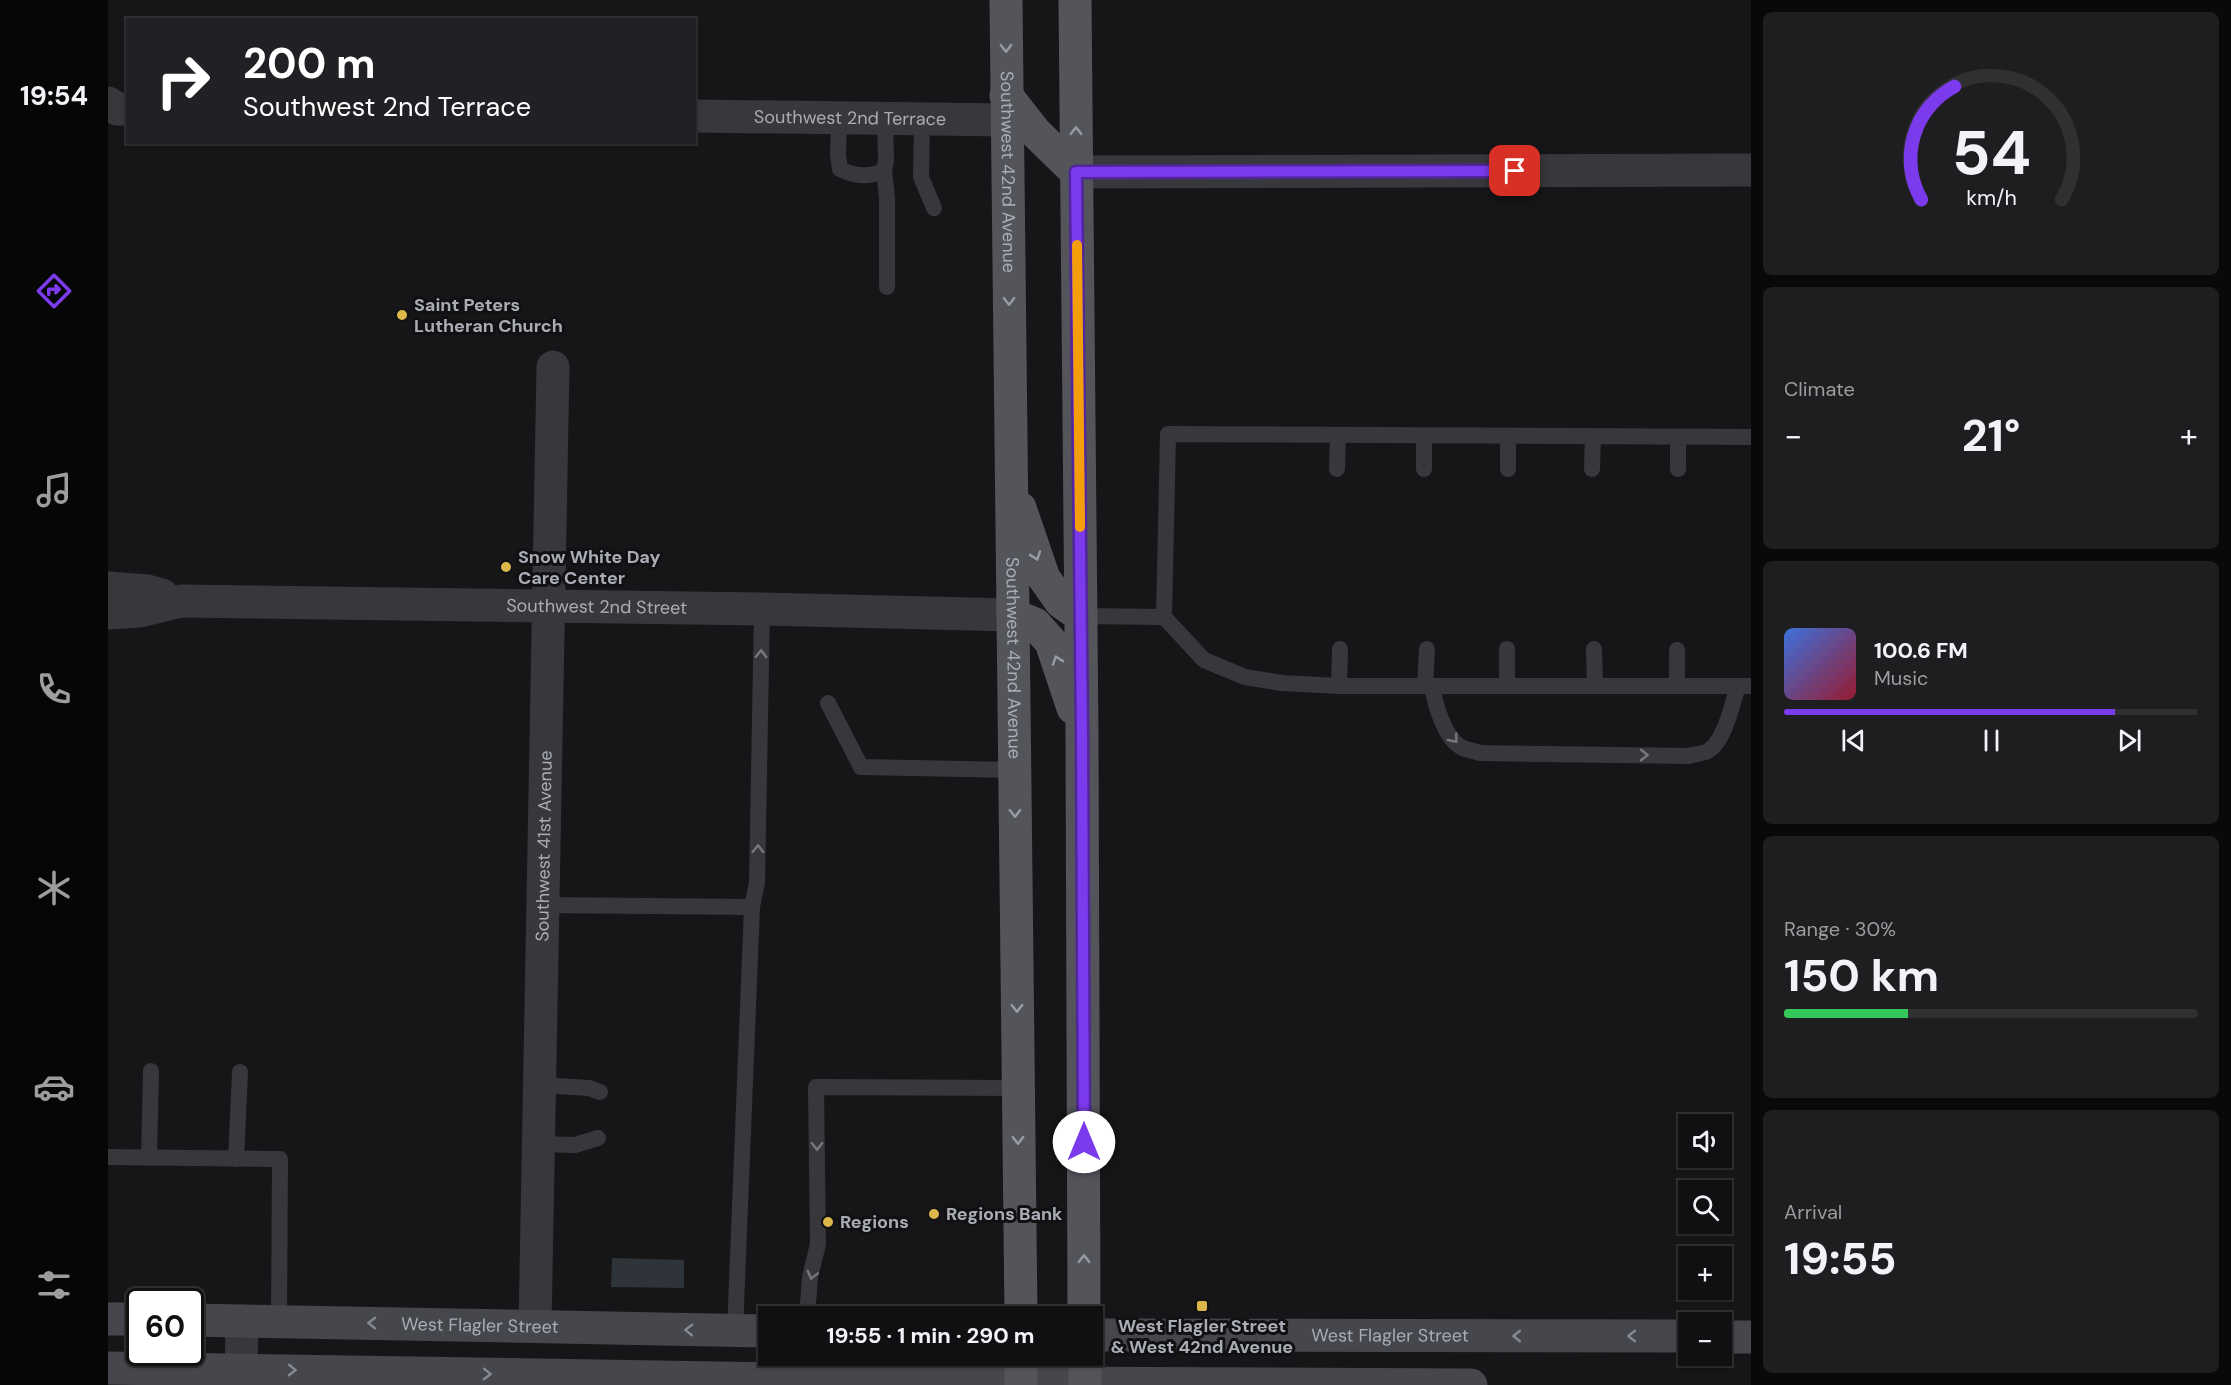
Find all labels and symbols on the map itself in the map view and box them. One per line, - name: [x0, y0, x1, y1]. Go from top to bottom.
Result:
- one-way arrow: [1000, 43, 1012, 52]
- street label: Southwest 42nd Avenue: [995, 71, 1021, 273]
- street label: Southwest 2nd Terrace: [754, 105, 946, 131]
- one-way arrow: [1070, 126, 1082, 135]
- pin: [1489, 145, 1540, 196]
- place label: Saint Peters Lutheran Church: [414, 293, 563, 338]
- one-way arrow: [1003, 296, 1015, 305]
- marker: Saint Peters Lutheran Church: [395, 308, 409, 322]
- place label: Snow White Day Care Center: [518, 545, 661, 590]
- one-way arrow: [1029, 551, 1042, 561]
- street label: Southwest 42nd Avenue: [1000, 557, 1027, 759]
- marker: Snow White Day Care Center: [499, 560, 513, 574]
- street label: Southwest 2nd Street: [506, 593, 687, 620]
- one-way arrow: [755, 650, 768, 659]
- one-way arrow: [1051, 655, 1064, 666]
- one-way arrow: [1446, 732, 1457, 743]
- one-way arrow: [1640, 749, 1649, 761]
- street label: Southwest 41st Avenue: [530, 750, 558, 942]
- one-way arrow: [1008, 808, 1021, 817]
- one-way arrow: [752, 845, 764, 854]
- one-way arrow: [1011, 1003, 1023, 1012]
- position arrow: [1052, 1110, 1116, 1174]
- one-way arrow: [1012, 1136, 1025, 1145]
- one-way arrow: [811, 1141, 824, 1150]
- place label: Regions Bank: [946, 1202, 1063, 1226]
- marker: Regions Bank: [927, 1207, 941, 1221]
- place label: Regions: [840, 1210, 909, 1234]
- marker: Regions: [821, 1215, 835, 1229]
- one-way arrow: [1078, 1254, 1090, 1263]
- one-way arrow: [806, 1270, 819, 1280]
- speed limit sign: 60: [126, 1288, 204, 1366]
- marker: West Flagler Street & West 42nd Avenue: [1195, 1299, 1209, 1313]
- street label: West Flagler Street: [401, 1312, 559, 1339]
- place label: West Flagler Street & West 42nd Avenue: [1111, 1314, 1293, 1359]
- one-way arrow: [367, 1317, 376, 1329]
- one-way arrow: [684, 1323, 693, 1336]
- street label: West Flagler Street: [1311, 1323, 1469, 1348]
- one-way arrow: [1513, 1330, 1522, 1342]
- one-way arrow: [1628, 1330, 1637, 1342]
- one-way arrow: [288, 1364, 297, 1376]
- one-way arrow: [483, 1368, 492, 1380]

